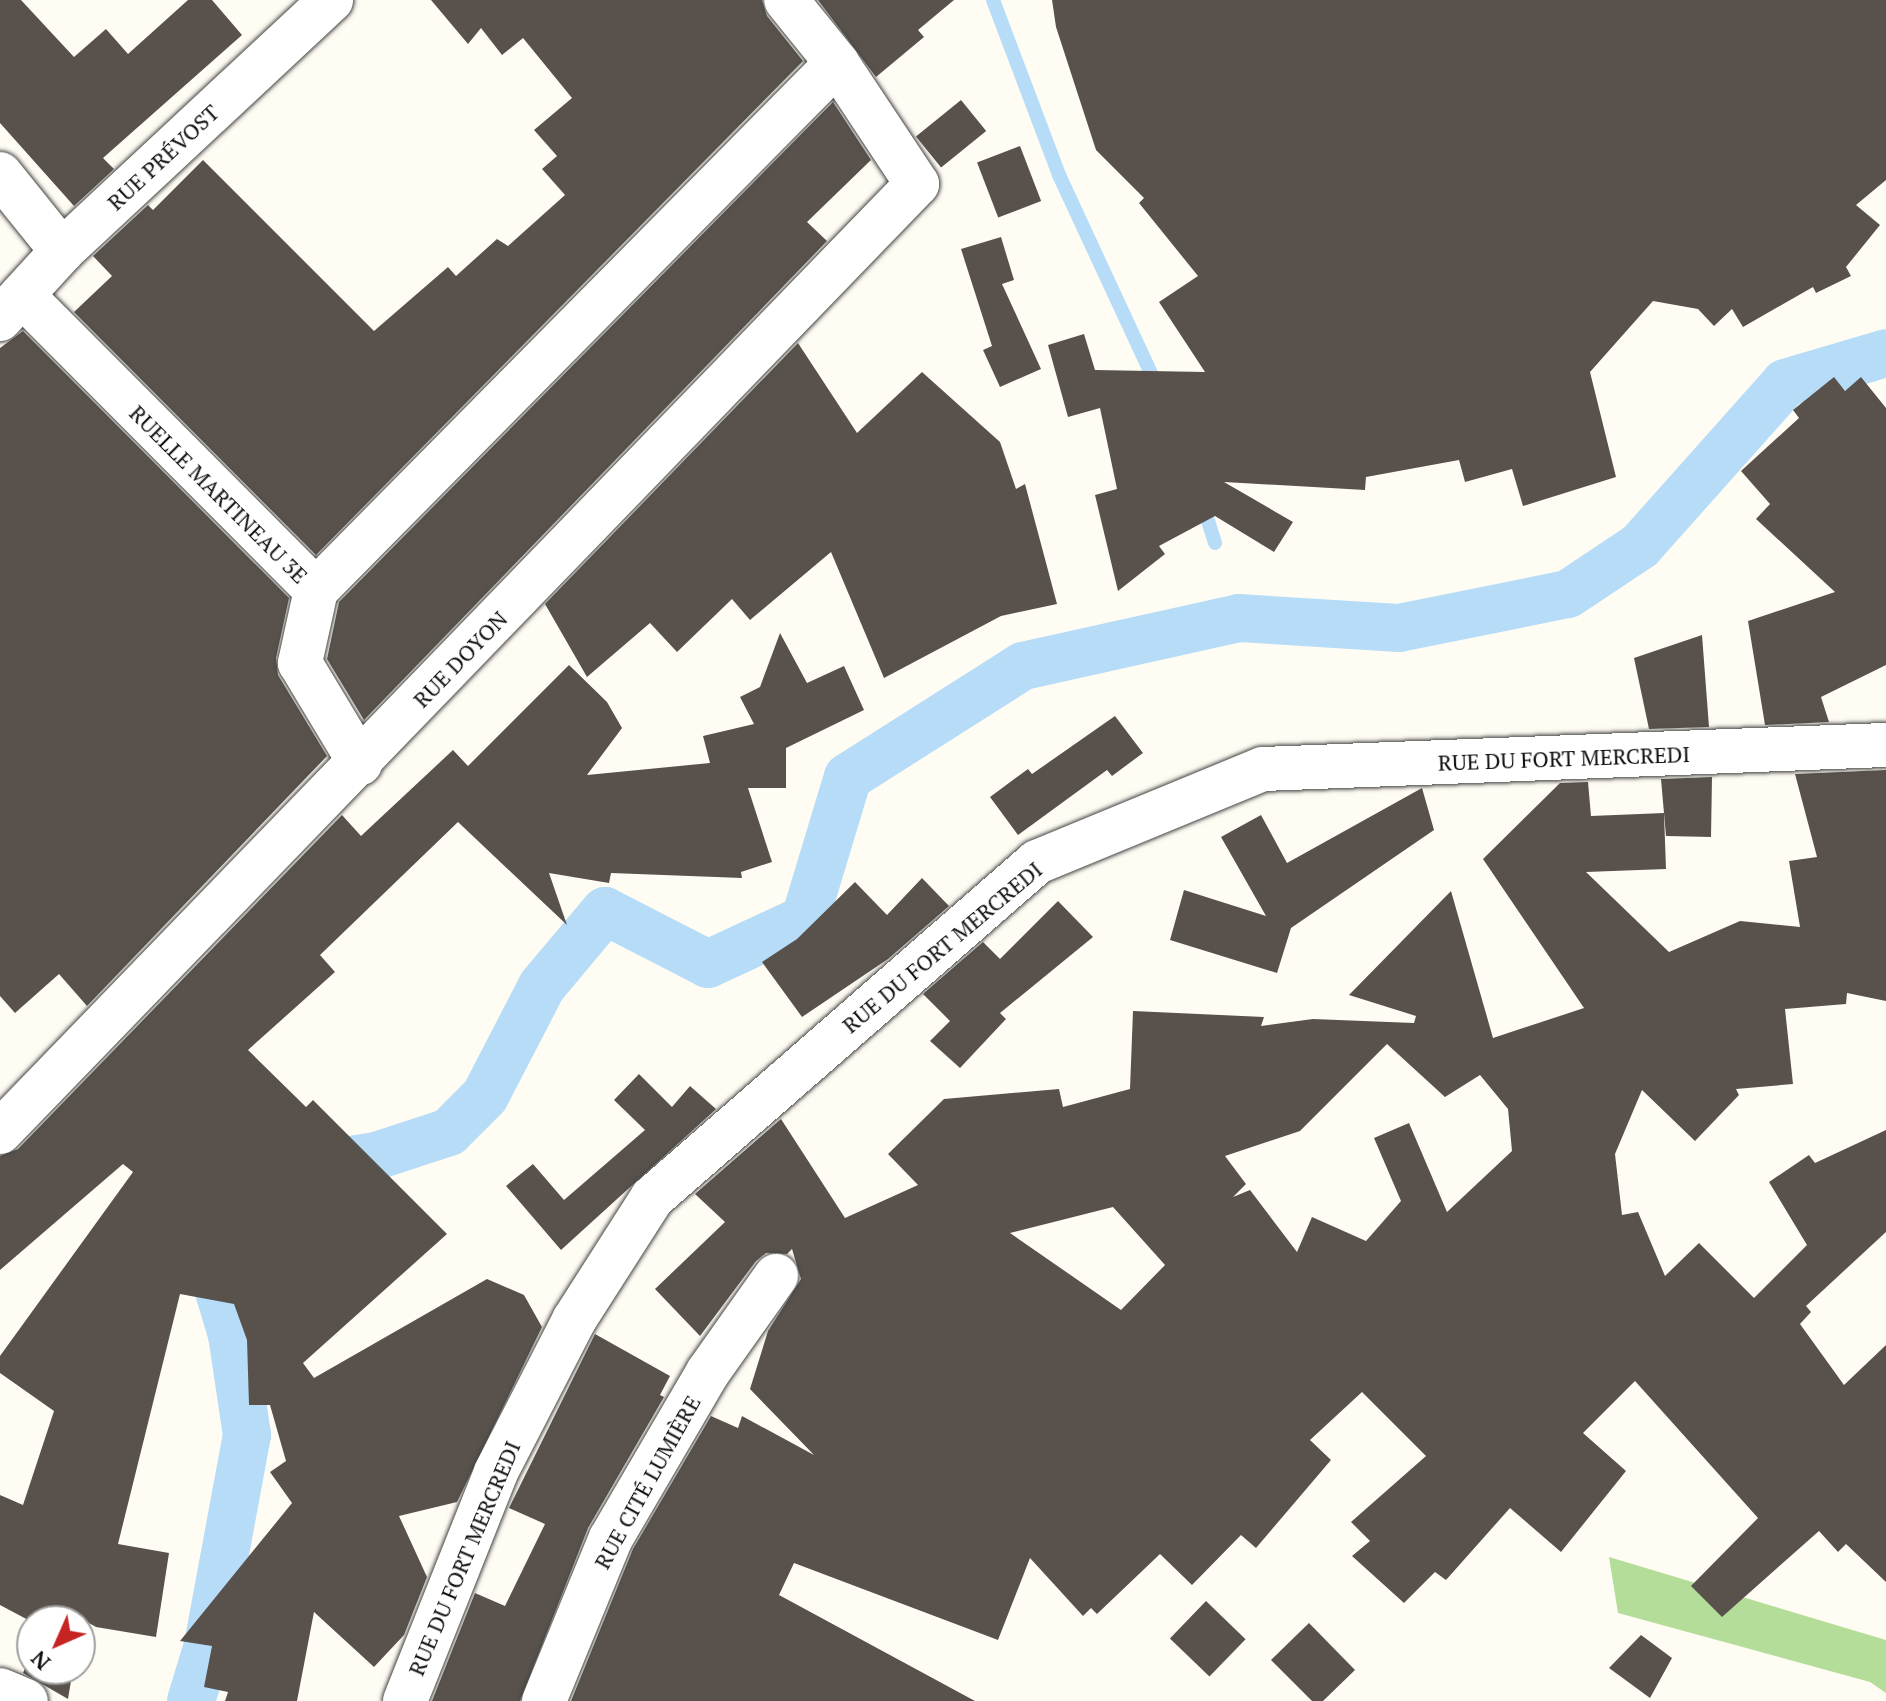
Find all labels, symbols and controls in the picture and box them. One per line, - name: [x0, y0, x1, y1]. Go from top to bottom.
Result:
- street label: RUE PRÉVOST: [102, 99, 224, 215]
- street label: RUELLE MARTINEAU 3E: [124, 399, 314, 589]
- street label: RUE DOYON: [408, 605, 512, 713]
- street label: RUE DU FORT MERCREDI: [1437, 740, 1691, 776]
- street label: RUE DU FORT MERCREDI: [837, 856, 1047, 1038]
- street label: RUE CITÉ LUMIÈRE: [588, 1391, 706, 1573]
- street label: RUE DU FORT MERCREDI: [403, 1437, 525, 1679]
- north arrow: [16, 1605, 96, 1685]
- text: N: [24, 1645, 56, 1677]

